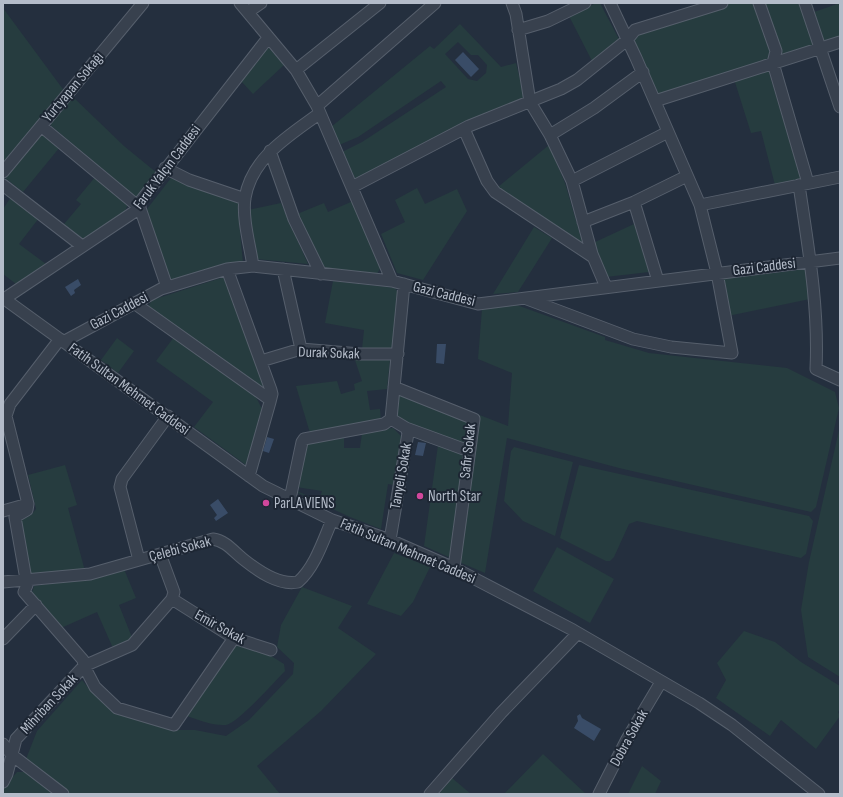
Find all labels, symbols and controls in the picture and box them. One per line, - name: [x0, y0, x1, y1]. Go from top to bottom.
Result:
- street label: Yurtyapan Sokağı: [38, 48, 108, 126]
- street label: Faruk Yalçın Caddesi: [129, 121, 205, 213]
- street label: Gazi Caddesi: [731, 254, 797, 280]
- street label: Gazi Caddesi: [411, 277, 477, 311]
- street label: Gazi Caddesi: [87, 288, 152, 334]
- street label: Fatih Sultan Mehmet Caddesi: [65, 339, 194, 440]
- street label: Durak Sokak: [298, 342, 360, 364]
- street label: Safir Sokak: [456, 422, 480, 480]
- street label: Tanyeli Sokak: [386, 441, 416, 511]
- place label: North Star: [428, 487, 481, 506]
- marker: North Star: [415, 491, 425, 501]
- place label: ParLA VIENS: [274, 494, 335, 513]
- marker: ParLA VIENS: [261, 498, 271, 508]
- street label: Fatih Sultan Mehmet Caddesi: [337, 514, 479, 588]
- street label: Çelebi Sokak: [147, 532, 213, 566]
- street label: Emir Sokak: [191, 605, 249, 649]
- street label: Mihriban Sokak: [16, 670, 82, 738]
- street label: Dobra Sokak: [606, 706, 652, 770]

